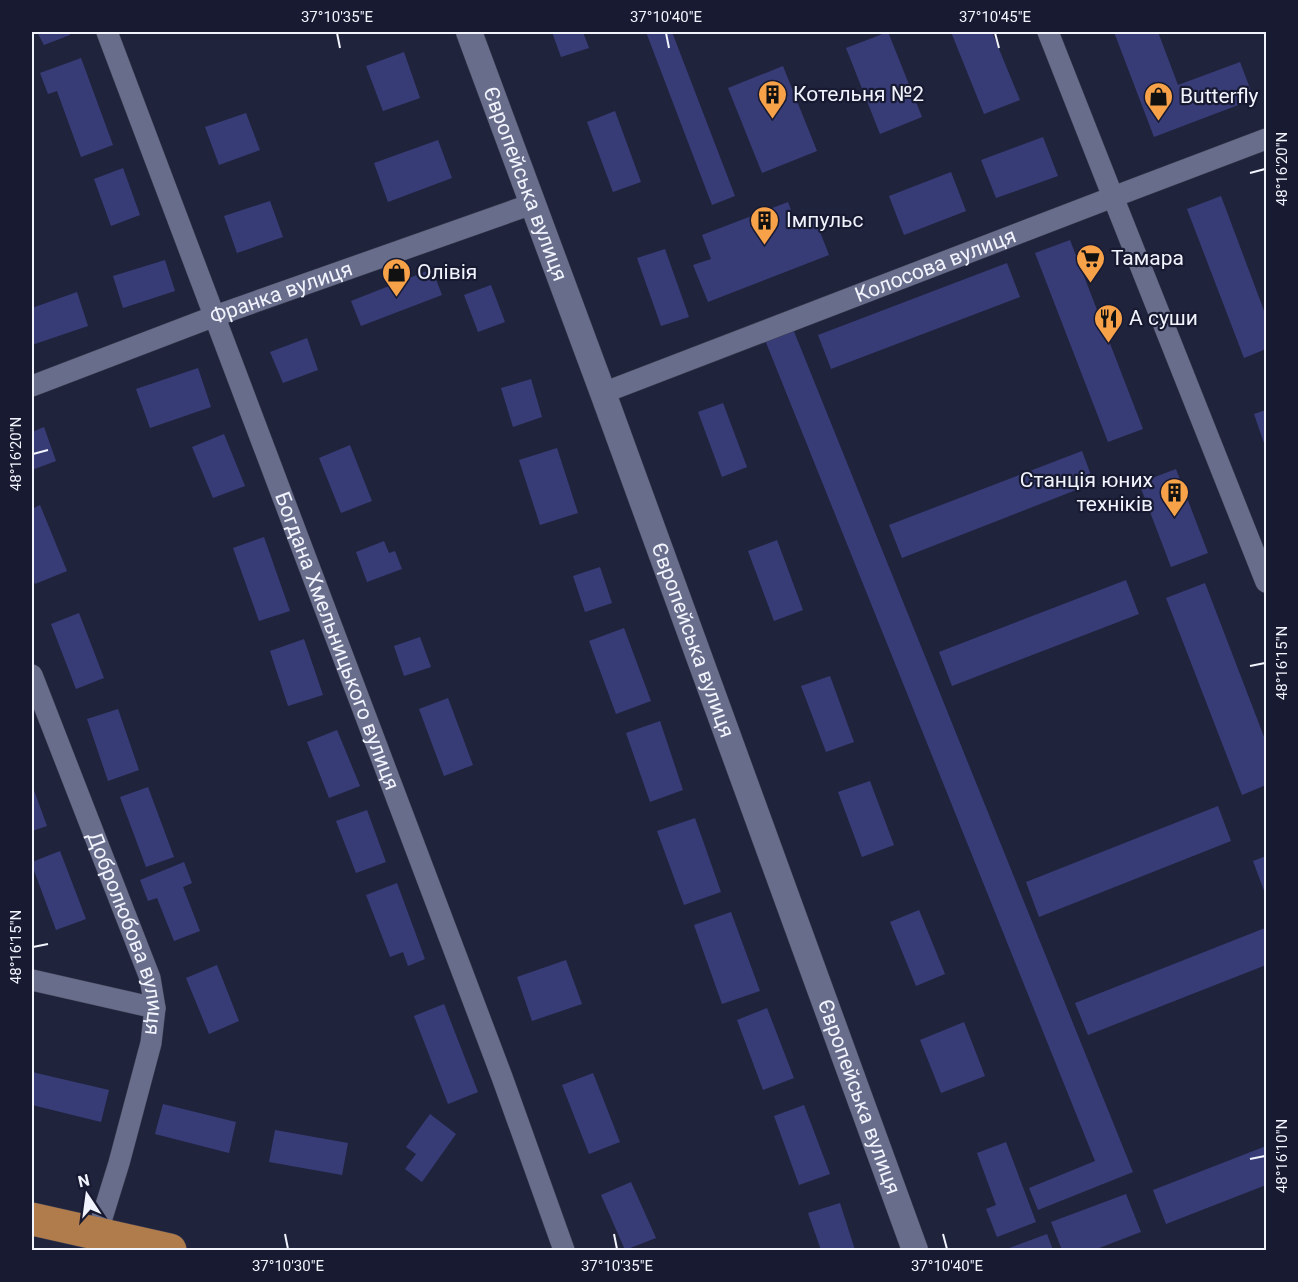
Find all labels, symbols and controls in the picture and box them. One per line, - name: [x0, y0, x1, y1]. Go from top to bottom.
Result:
- text: 37°10'35"E: [301, 8, 374, 26]
- text: 37°10'40"E: [630, 8, 703, 26]
- text: 37°10'45"E: [959, 8, 1032, 26]
- building icon: Котельня №2: [756, 78, 788, 120]
- shop icon: Butterfly: [1143, 80, 1175, 122]
- place label: Котельня №2: [793, 82, 924, 106]
- street label: Європейська вулиця: [478, 83, 572, 284]
- place label: Butterfly: [1180, 84, 1259, 108]
- text: 48°16'20"N: [1273, 132, 1291, 206]
- building icon: Імпульс: [749, 204, 781, 246]
- place label: Імпульс: [786, 208, 863, 232]
- street label: Колосова вулиця: [851, 223, 1019, 307]
- supermarket icon: Тамара: [1074, 242, 1106, 284]
- place label: Тамара: [1111, 246, 1184, 270]
- street label: Франка вулиця: [207, 256, 355, 329]
- shop icon: Олівія: [380, 256, 412, 298]
- place label: Олівія: [417, 260, 477, 284]
- restaurant icon: А суши: [1092, 302, 1124, 344]
- place label: А суши: [1129, 306, 1198, 330]
- text: 48°16'20"N: [7, 417, 25, 491]
- place label: Станція юних техніків: [1020, 468, 1153, 516]
- building icon: Станція юних техніків: [1158, 476, 1190, 518]
- street label: Богдана Хмельницького вулиця: [270, 489, 404, 793]
- street label: Європейська вулиця: [647, 539, 739, 741]
- text: 48°16'15"N: [1273, 626, 1291, 700]
- street label: Добролюбова вулиця: [82, 828, 167, 1037]
- text: 48°16'15"N: [7, 910, 25, 984]
- street label: Європейська вулиця: [813, 996, 906, 1197]
- text: 48°16'10"N: [1273, 1119, 1291, 1193]
- north arrow: [57, 1165, 117, 1225]
- text: N: [76, 1170, 91, 1191]
- text: 37°10'30"E: [252, 1257, 325, 1275]
- text: 37°10'35"E: [581, 1257, 654, 1275]
- text: 37°10'40"E: [911, 1257, 984, 1275]

